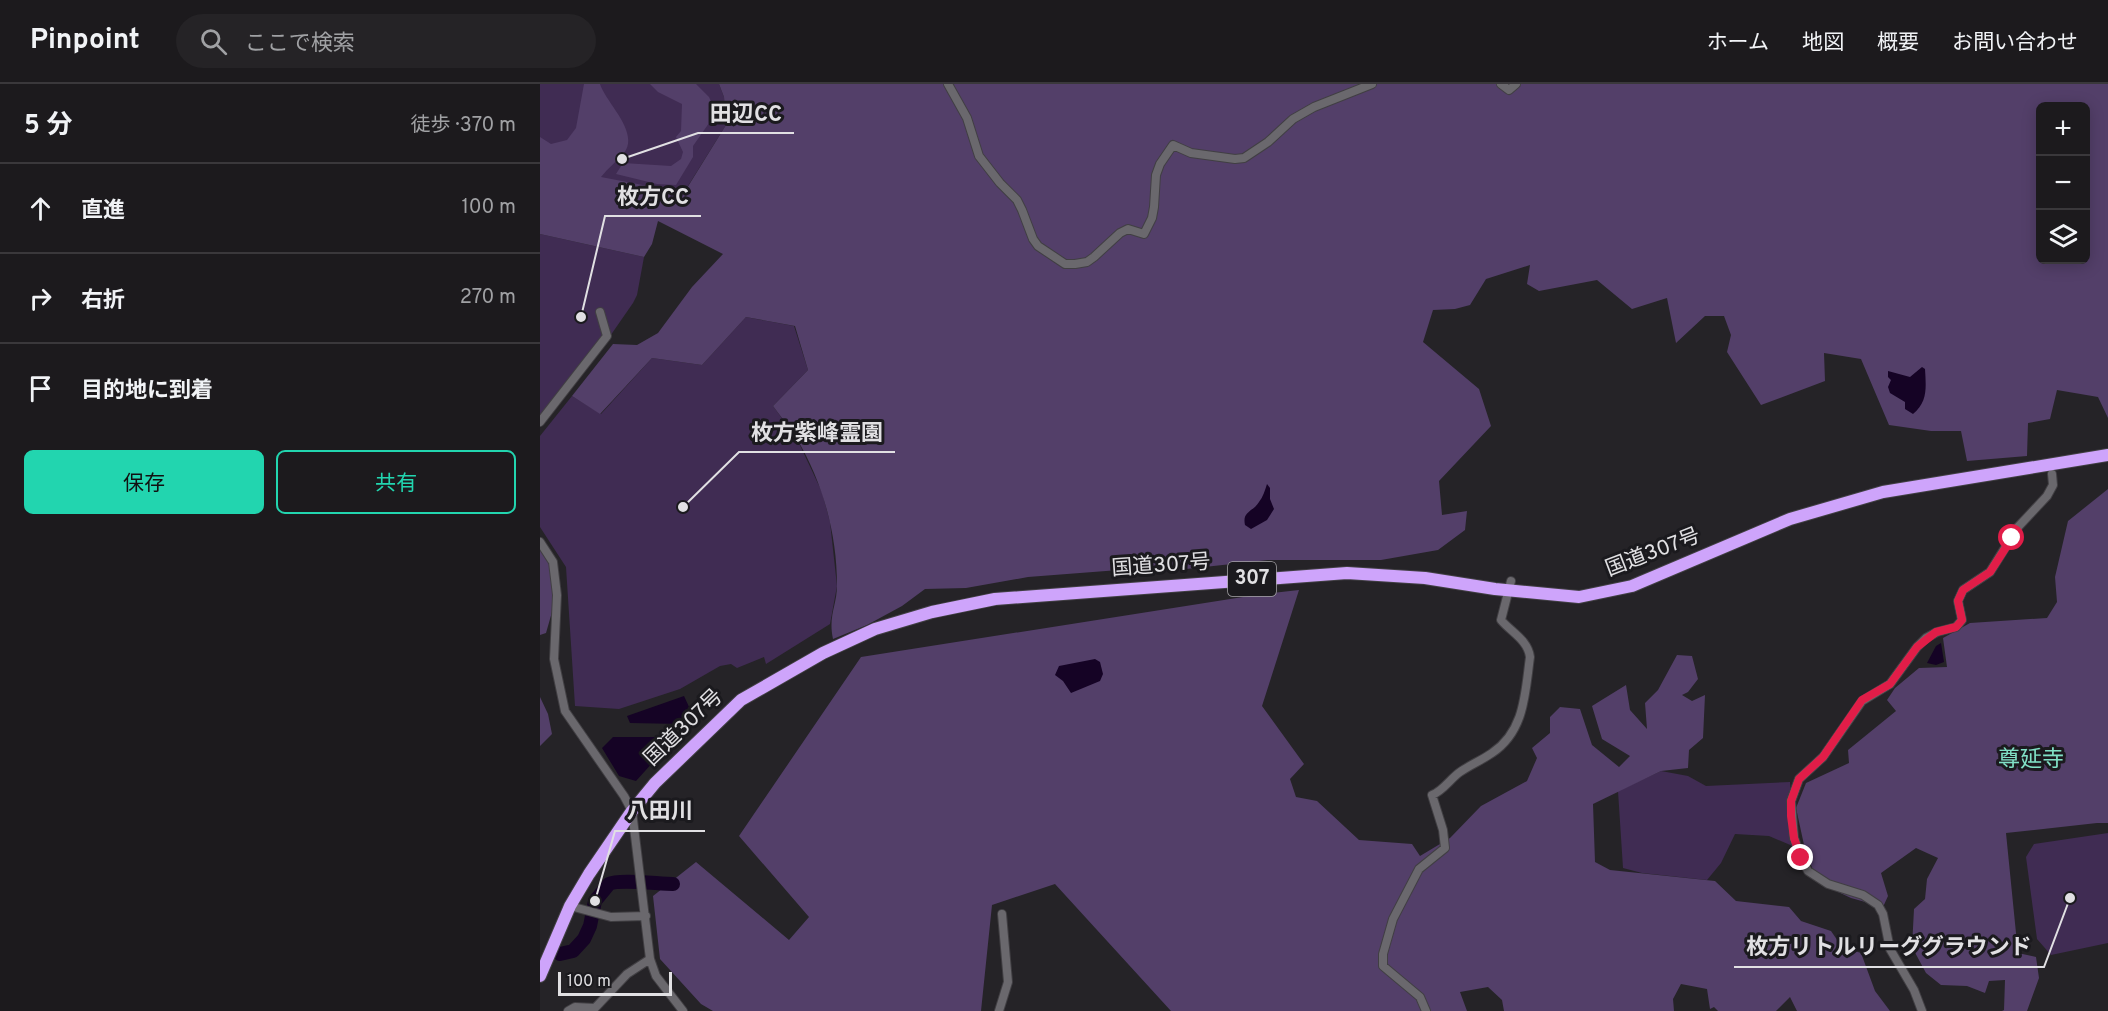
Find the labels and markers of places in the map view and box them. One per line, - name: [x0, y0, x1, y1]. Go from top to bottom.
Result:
- callout: 田辺CC: [698, 93, 794, 133]
- callout: 枚方CC: [605, 176, 701, 216]
- callout: 枚方紫峰霊園: [739, 412, 895, 452]
- callout: 八田川: [615, 791, 705, 831]
- callout: 枚方リトルリーググラウンド: [1734, 927, 2044, 967]

